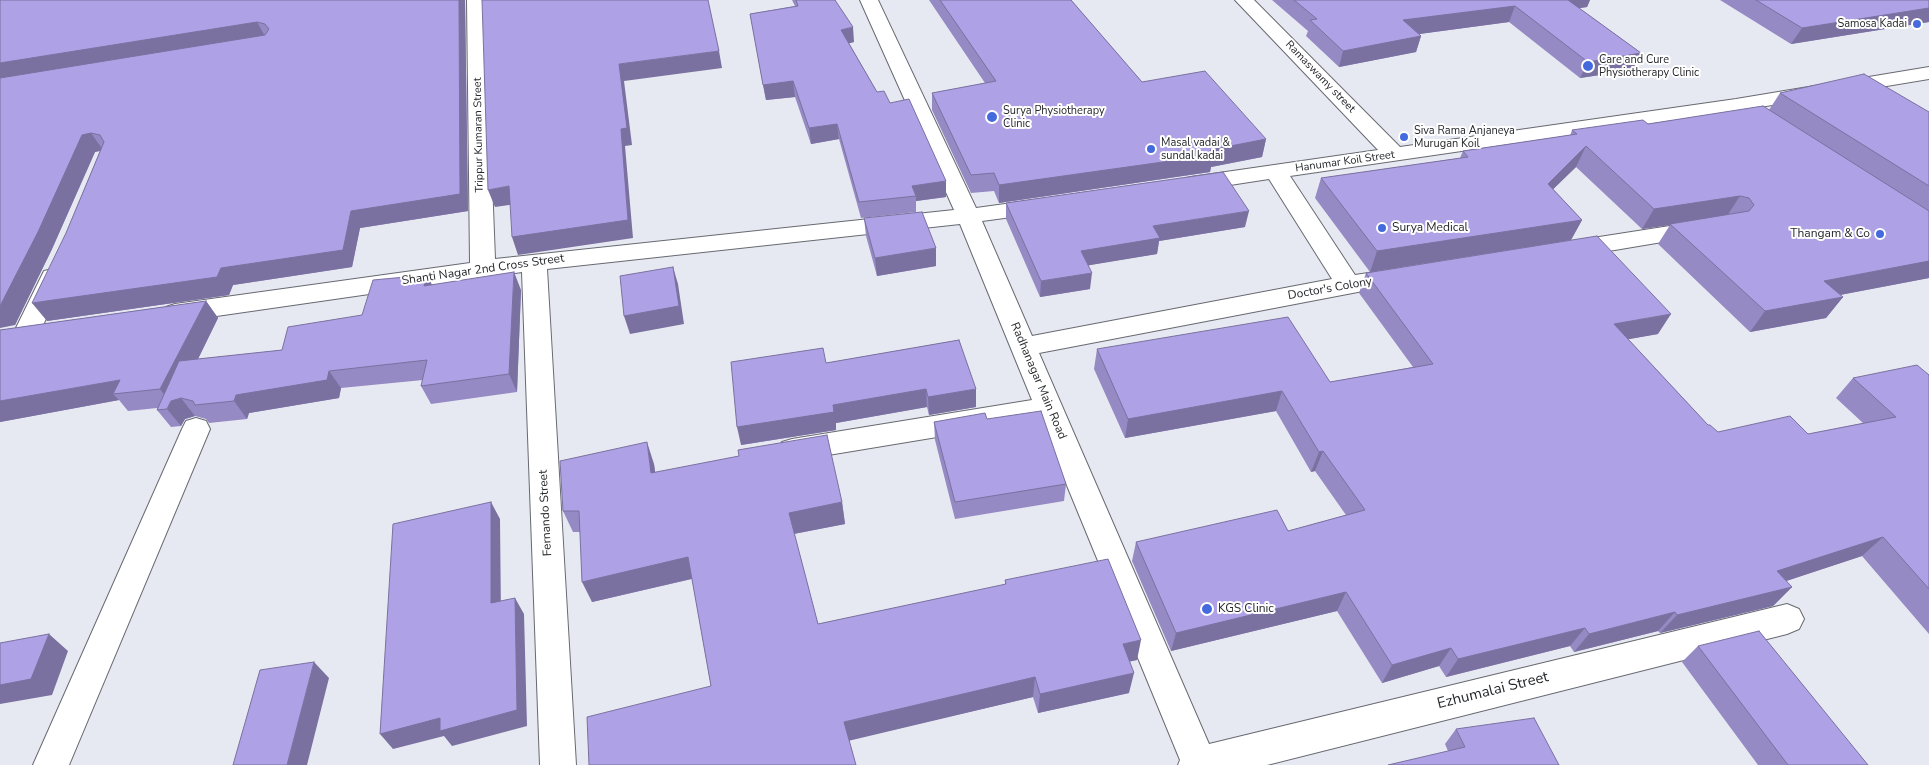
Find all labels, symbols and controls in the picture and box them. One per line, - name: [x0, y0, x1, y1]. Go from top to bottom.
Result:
- place label: Samosa Kadai: [1837, 17, 1907, 31]
- marker: Samosa Kadai: [1911, 18, 1923, 30]
- street label: Ramaswamy street: [1282, 38, 1358, 116]
- place label: Care and Cure Physiotherapy Clinic: [1599, 53, 1699, 79]
- marker: Care and Cure Physiotherapy Clinic: [1581, 59, 1595, 73]
- street label: Trippur Kumaran Street: [471, 77, 487, 193]
- place label: Surya Physiotherapy Clinic: [1003, 104, 1105, 130]
- marker: Surya Physiotherapy Clinic: [985, 110, 999, 124]
- place label: Siva Rama Anjaneya Murugan Koil: [1414, 124, 1515, 150]
- marker: Siva Rama Anjaneya Murugan Koil: [1398, 131, 1410, 143]
- place label: Masal vadai & sundal kadai: [1161, 136, 1230, 162]
- marker: Masal vadai & sundal kadai: [1145, 143, 1157, 155]
- street label: Hanumar Koil Street: [1294, 148, 1396, 176]
- place label: Surya Medical: [1392, 221, 1468, 235]
- marker: Surya Medical: [1376, 222, 1388, 234]
- place label: Thangam & Co: [1790, 227, 1870, 241]
- marker: Thangam & Co: [1874, 228, 1886, 240]
- street label: Shanti Nagar 2nd Cross Street: [401, 251, 565, 289]
- street label: Doctor's Colony: [1287, 275, 1373, 303]
- street label: Radhanagar Main Road: [1007, 320, 1069, 442]
- street label: Fernando Street: [537, 469, 555, 557]
- marker: KGS Clinic: [1200, 602, 1214, 616]
- place label: KGS Clinic: [1218, 602, 1274, 616]
- street label: Ezhumalai Street: [1435, 668, 1551, 714]

